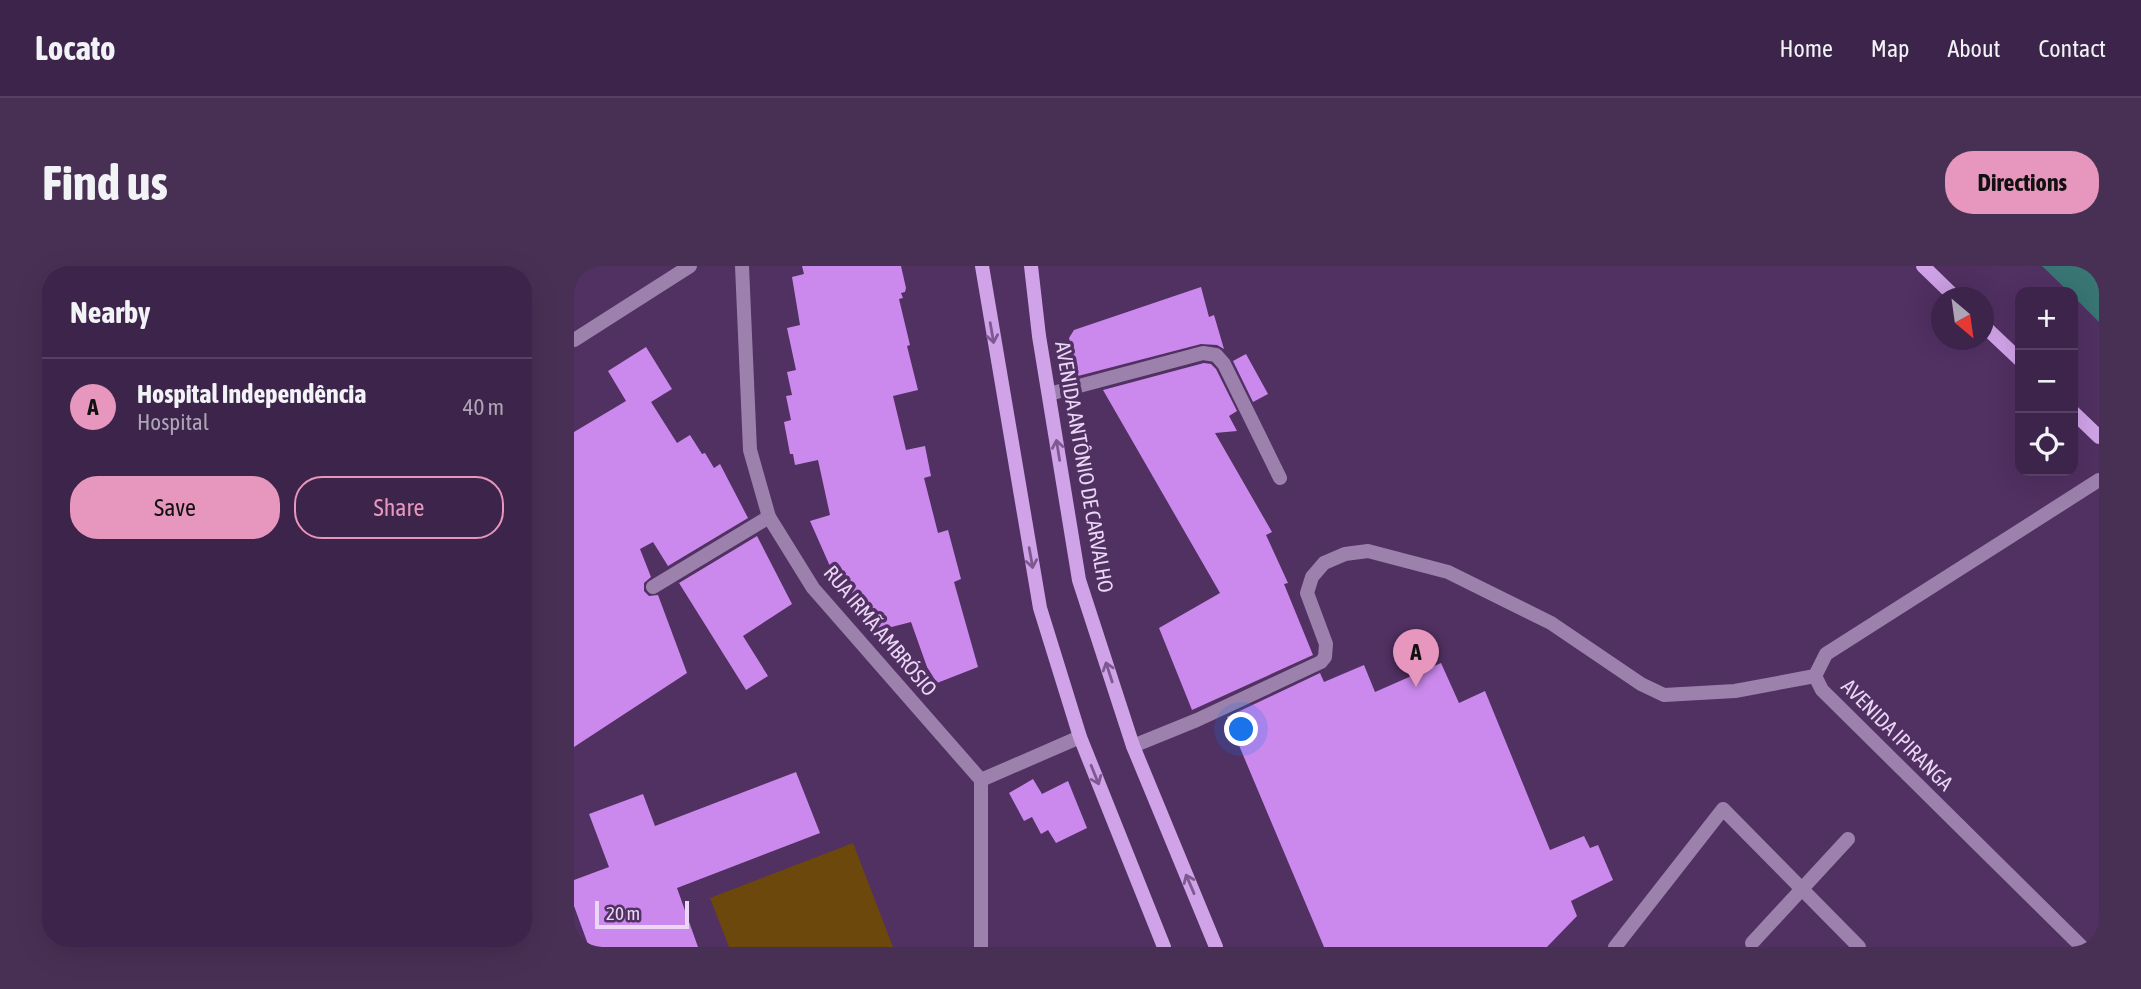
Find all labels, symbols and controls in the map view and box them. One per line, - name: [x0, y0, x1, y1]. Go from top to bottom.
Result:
- text: Locato: [35, 29, 116, 67]
- text: Home: [1779, 35, 1833, 62]
- text: Map: [1871, 35, 1909, 62]
- text: About: [1947, 35, 2000, 62]
- text: Contact: [2038, 35, 2106, 62]
- button: Directions: [1945, 151, 2099, 214]
- text: Find us: [42, 154, 168, 210]
- north arrow: [1931, 287, 1994, 350]
- map controls: [2015, 287, 2078, 476]
- button: +: [2015, 287, 2078, 350]
- text: Nearby: [70, 295, 150, 329]
- one-way arrow: [986, 322, 999, 344]
- street label: AVENIDA ANTÔNIO DE CARVALHO: [1051, 339, 1119, 594]
- button: −: [2015, 350, 2078, 413]
- text: Hospital Independência: [137, 379, 366, 409]
- text: A: [87, 394, 99, 420]
- text: 40 m: [463, 394, 504, 420]
- text: Hospital: [137, 409, 209, 435]
- button: locate: [2015, 413, 2078, 476]
- one-way arrow: [1051, 440, 1064, 462]
- button: Save: [70, 476, 280, 539]
- button: Share: [294, 476, 504, 539]
- one-way arrow: [1025, 546, 1038, 569]
- street label: RUA IRMÃ AMBRÓSIO: [819, 560, 942, 700]
- pin: A: [1393, 629, 1439, 687]
- one-way arrow: [1102, 661, 1114, 683]
- street label: AVENIDA IPIRANGA: [1837, 674, 1959, 795]
- your location: [1224, 712, 1258, 746]
- one-way arrow: [1090, 764, 1103, 786]
- one-way arrow: [1183, 874, 1196, 895]
- scale bar: [595, 898, 690, 930]
- text: 20 m: [606, 902, 640, 924]

